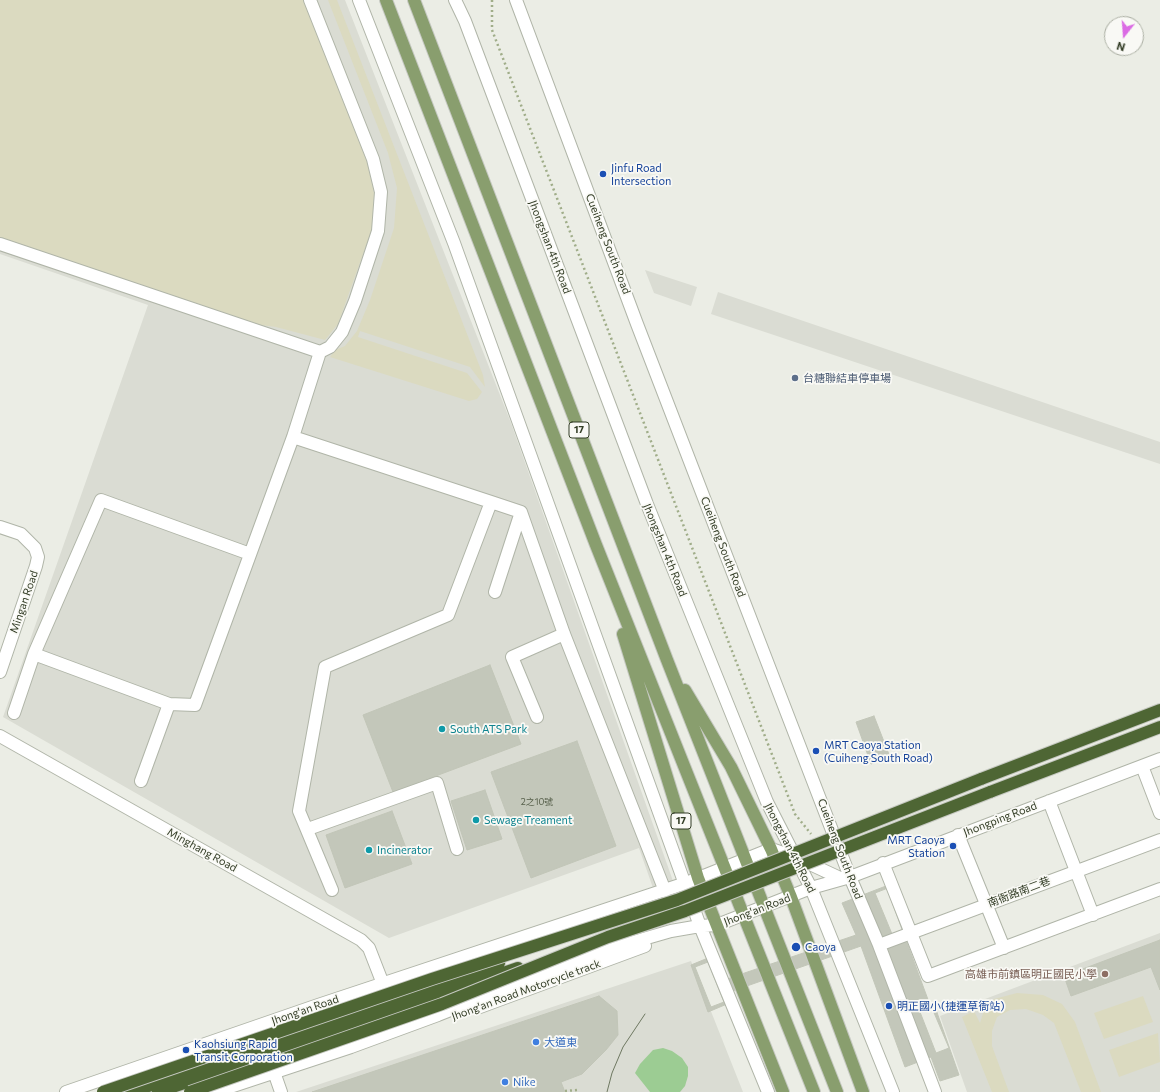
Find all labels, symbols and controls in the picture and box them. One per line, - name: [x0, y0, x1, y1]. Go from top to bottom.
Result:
- north arrow: [1104, 16, 1144, 56]
- text: N: [1115, 40, 1126, 54]
- place label: Jinfu Road Intersection: [611, 161, 671, 187]
- marker: Jinfu Road Intersection: [598, 169, 608, 179]
- street label: Cueiheng South Road: [583, 192, 633, 296]
- street label: Jhongshan 4th Road: [526, 198, 574, 296]
- place label: 台糖聯結車停車場: [803, 371, 891, 385]
- marker: 台糖聯結車停車場: [790, 373, 800, 383]
- road number: 17: [569, 422, 589, 438]
- street label: Cueiheng South Road: [698, 495, 748, 599]
- street label: Jhongshan 4th Road: [640, 502, 690, 598]
- street label: Mingan Road: [7, 569, 41, 635]
- place label: South ATS Park: [450, 722, 527, 736]
- marker: South ATS Park: [437, 724, 447, 734]
- place label: MRT Caoya Station (Cuiheng South Road): [824, 738, 933, 764]
- marker: MRT Caoya Station (Cuiheng South Road): [811, 746, 821, 756]
- house number: 2之10號: [521, 797, 553, 807]
- street label: Cueiheng South Road: [815, 797, 865, 901]
- street label: Jhongping Road: [961, 799, 1039, 839]
- street label: Jhongshan 4th Road: [762, 801, 818, 895]
- place label: Sewage Treament: [484, 813, 572, 827]
- road number: 17: [671, 813, 691, 829]
- marker: Sewage Treament: [471, 815, 481, 825]
- street label: Minghang Road: [165, 825, 239, 875]
- place label: MRT Caoya Station: [887, 833, 945, 859]
- marker: MRT Caoya Station: [948, 841, 958, 851]
- place label: Incinerator: [377, 843, 432, 857]
- marker: Incinerator: [364, 845, 374, 855]
- street label: 南衙路南二巷: [986, 874, 1052, 910]
- street label: Jhong'an Road: [722, 891, 792, 929]
- place label: Caoya: [805, 940, 836, 954]
- marker: Caoya: [790, 941, 802, 953]
- street label: Jhong'an Road Motorcycle track: [450, 957, 602, 1023]
- place label: 高雄市前鎮區明正國民小學: [965, 967, 1097, 981]
- marker: 高雄市前鎮區明正國民小學: [1100, 969, 1110, 979]
- street label: Jhong'an Road: [270, 992, 340, 1028]
- place label: 明正國小(捷運草衙站): [897, 999, 1004, 1013]
- marker: 明正國小(捷運草衙站): [884, 1001, 894, 1011]
- place label: 大道東: [544, 1035, 577, 1049]
- place label: Kaohsiung Rapid Transit Corporation: [194, 1037, 293, 1063]
- marker: 大道東: [531, 1037, 541, 1047]
- marker: Kaohsiung Rapid Transit Corporation: [181, 1045, 191, 1055]
- place label: Nike: [513, 1075, 536, 1089]
- marker: Nike: [500, 1077, 510, 1087]

